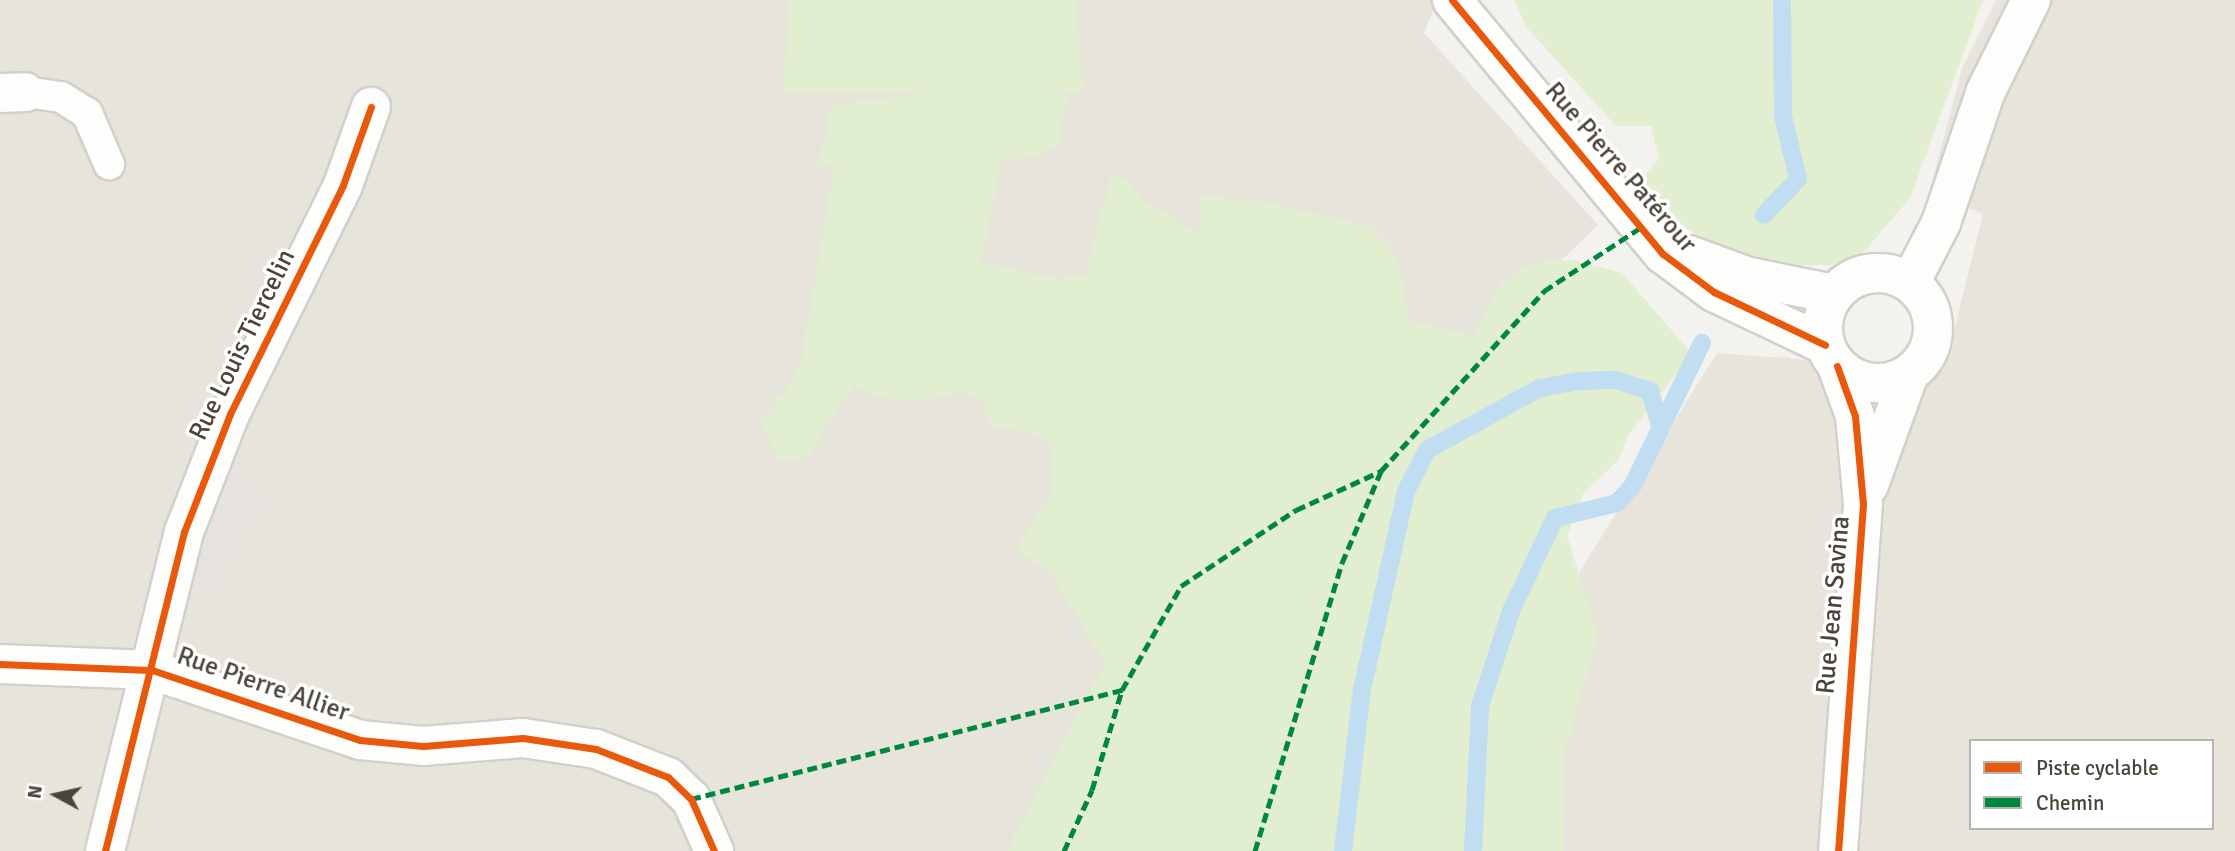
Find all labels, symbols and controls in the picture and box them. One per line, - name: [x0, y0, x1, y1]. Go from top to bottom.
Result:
- street label: Rue Pierre Patérour: [1538, 76, 1702, 260]
- street label: Rue Louis Tiercelin: [183, 245, 303, 445]
- street label: Rue Jean Savina: [1811, 515, 1857, 695]
- street label: Rue Pierre Allier: [173, 641, 353, 729]
- legend: [1969, 739, 2214, 830]
- text: Piste cyclable: [2036, 755, 2159, 781]
- north arrow: [21, 760, 91, 830]
- text: N: [22, 784, 48, 800]
- text: Chemin: [2036, 790, 2105, 816]

